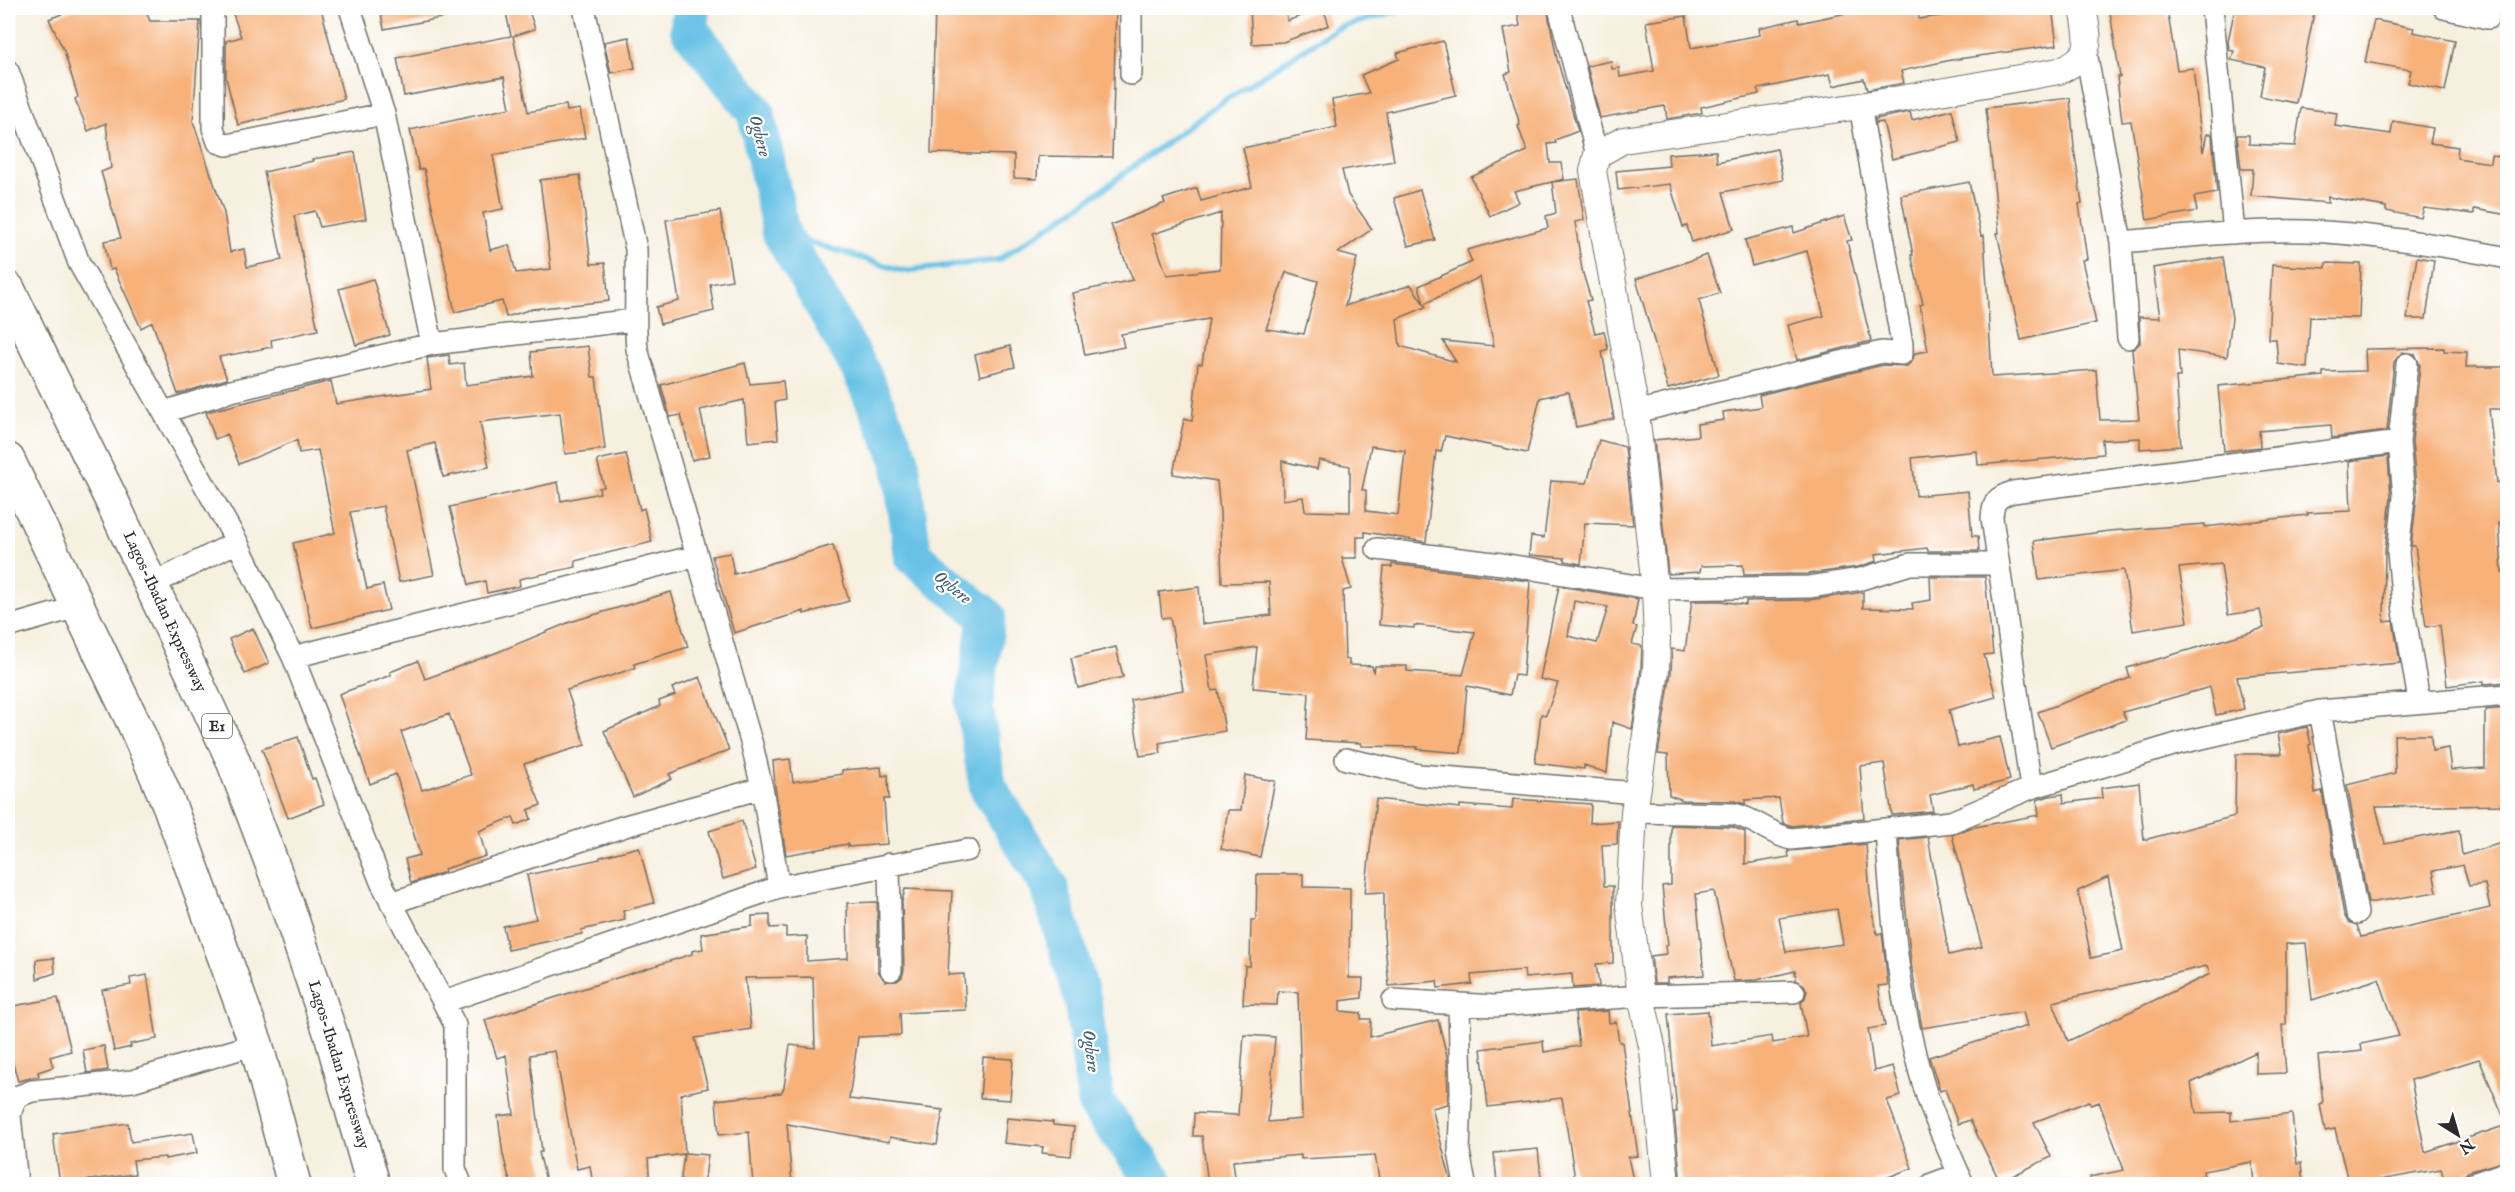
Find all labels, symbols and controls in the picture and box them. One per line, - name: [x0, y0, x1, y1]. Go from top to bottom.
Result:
- water label: Ogbere: [742, 113, 776, 160]
- street label: Lagos-Ibadan Expressway: [118, 528, 210, 696]
- water label: Ogbere: [928, 566, 976, 610]
- road number: E1: [202, 714, 232, 738]
- street label: Lagos-Ibadan Expressway: [303, 978, 373, 1152]
- water label: Ogbere: [1076, 1029, 1104, 1073]
- north arrow: [2428, 1105, 2488, 1165]
- text: N: [2454, 1133, 2478, 1158]

